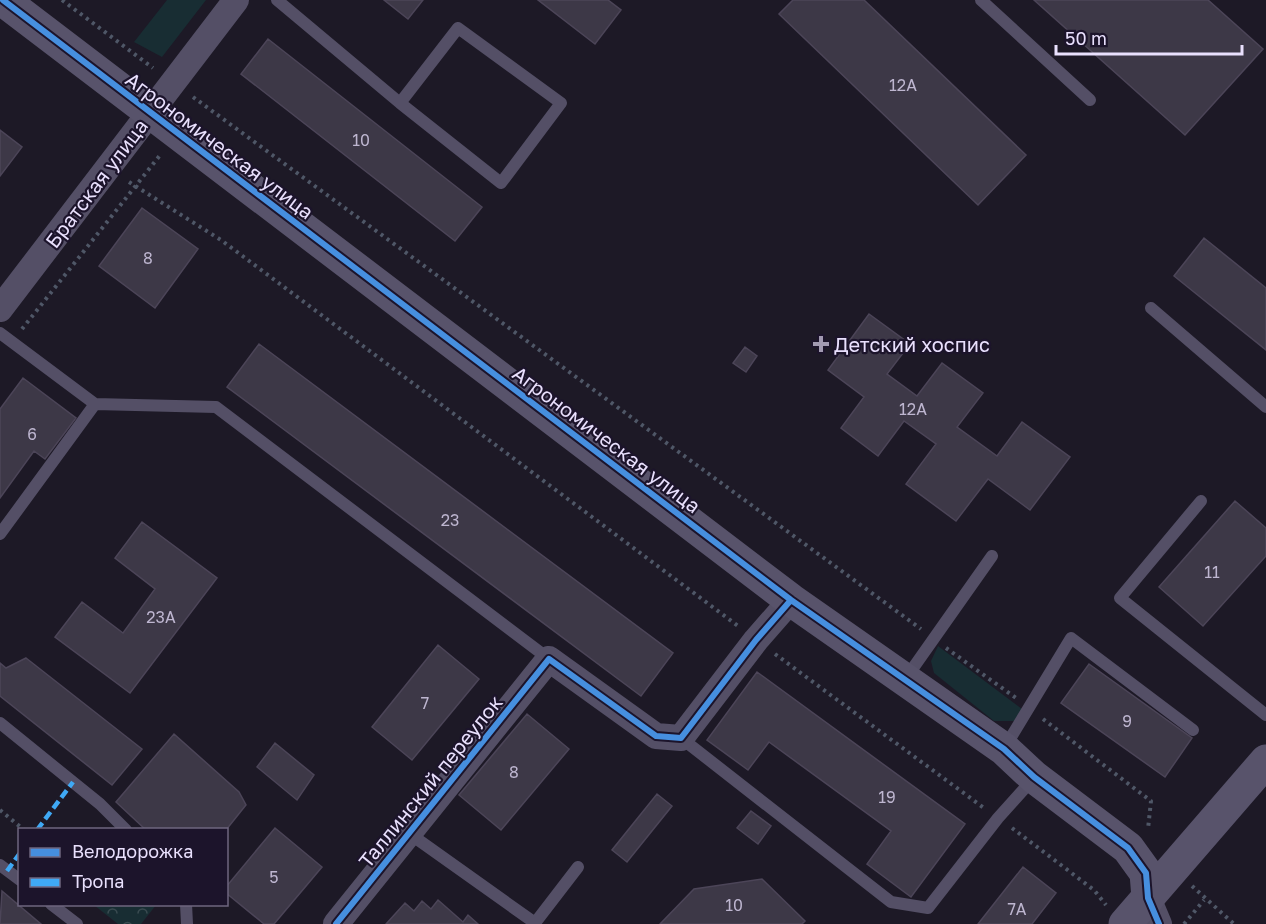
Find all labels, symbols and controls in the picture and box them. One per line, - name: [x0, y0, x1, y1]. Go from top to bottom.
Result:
- scale bar: [1056, 18, 1242, 56]
- text: 50 m: [1065, 27, 1107, 49]
- street label: Агрономическая улица: [121, 67, 319, 223]
- house number: 12А: [889, 75, 917, 95]
- street label: Братская улица: [40, 114, 152, 252]
- house number: 10: [352, 130, 370, 150]
- house number: 8: [143, 248, 153, 268]
- place label: Детский хоспис: [834, 332, 990, 356]
- marker: Детский хоспис: [812, 335, 830, 353]
- street label: Агрономическая улица: [508, 361, 706, 517]
- house number: 12А: [899, 399, 927, 419]
- house number: 6: [27, 424, 37, 444]
- house number: 23: [441, 510, 459, 530]
- house number: 11: [1204, 562, 1220, 582]
- house number: 23А: [146, 607, 176, 627]
- street label: Таллинский переулок: [353, 690, 507, 872]
- house number: 7: [421, 693, 429, 713]
- house number: 9: [1122, 711, 1132, 731]
- house number: 8: [509, 762, 519, 782]
- house number: 19: [878, 787, 896, 807]
- legend: [18, 828, 228, 906]
- text: Велодорожка: [72, 840, 193, 862]
- house number: 5: [269, 867, 279, 887]
- text: Тропа: [72, 870, 124, 892]
- house number: 10: [725, 895, 743, 915]
- house number: 7А: [1007, 899, 1027, 919]

